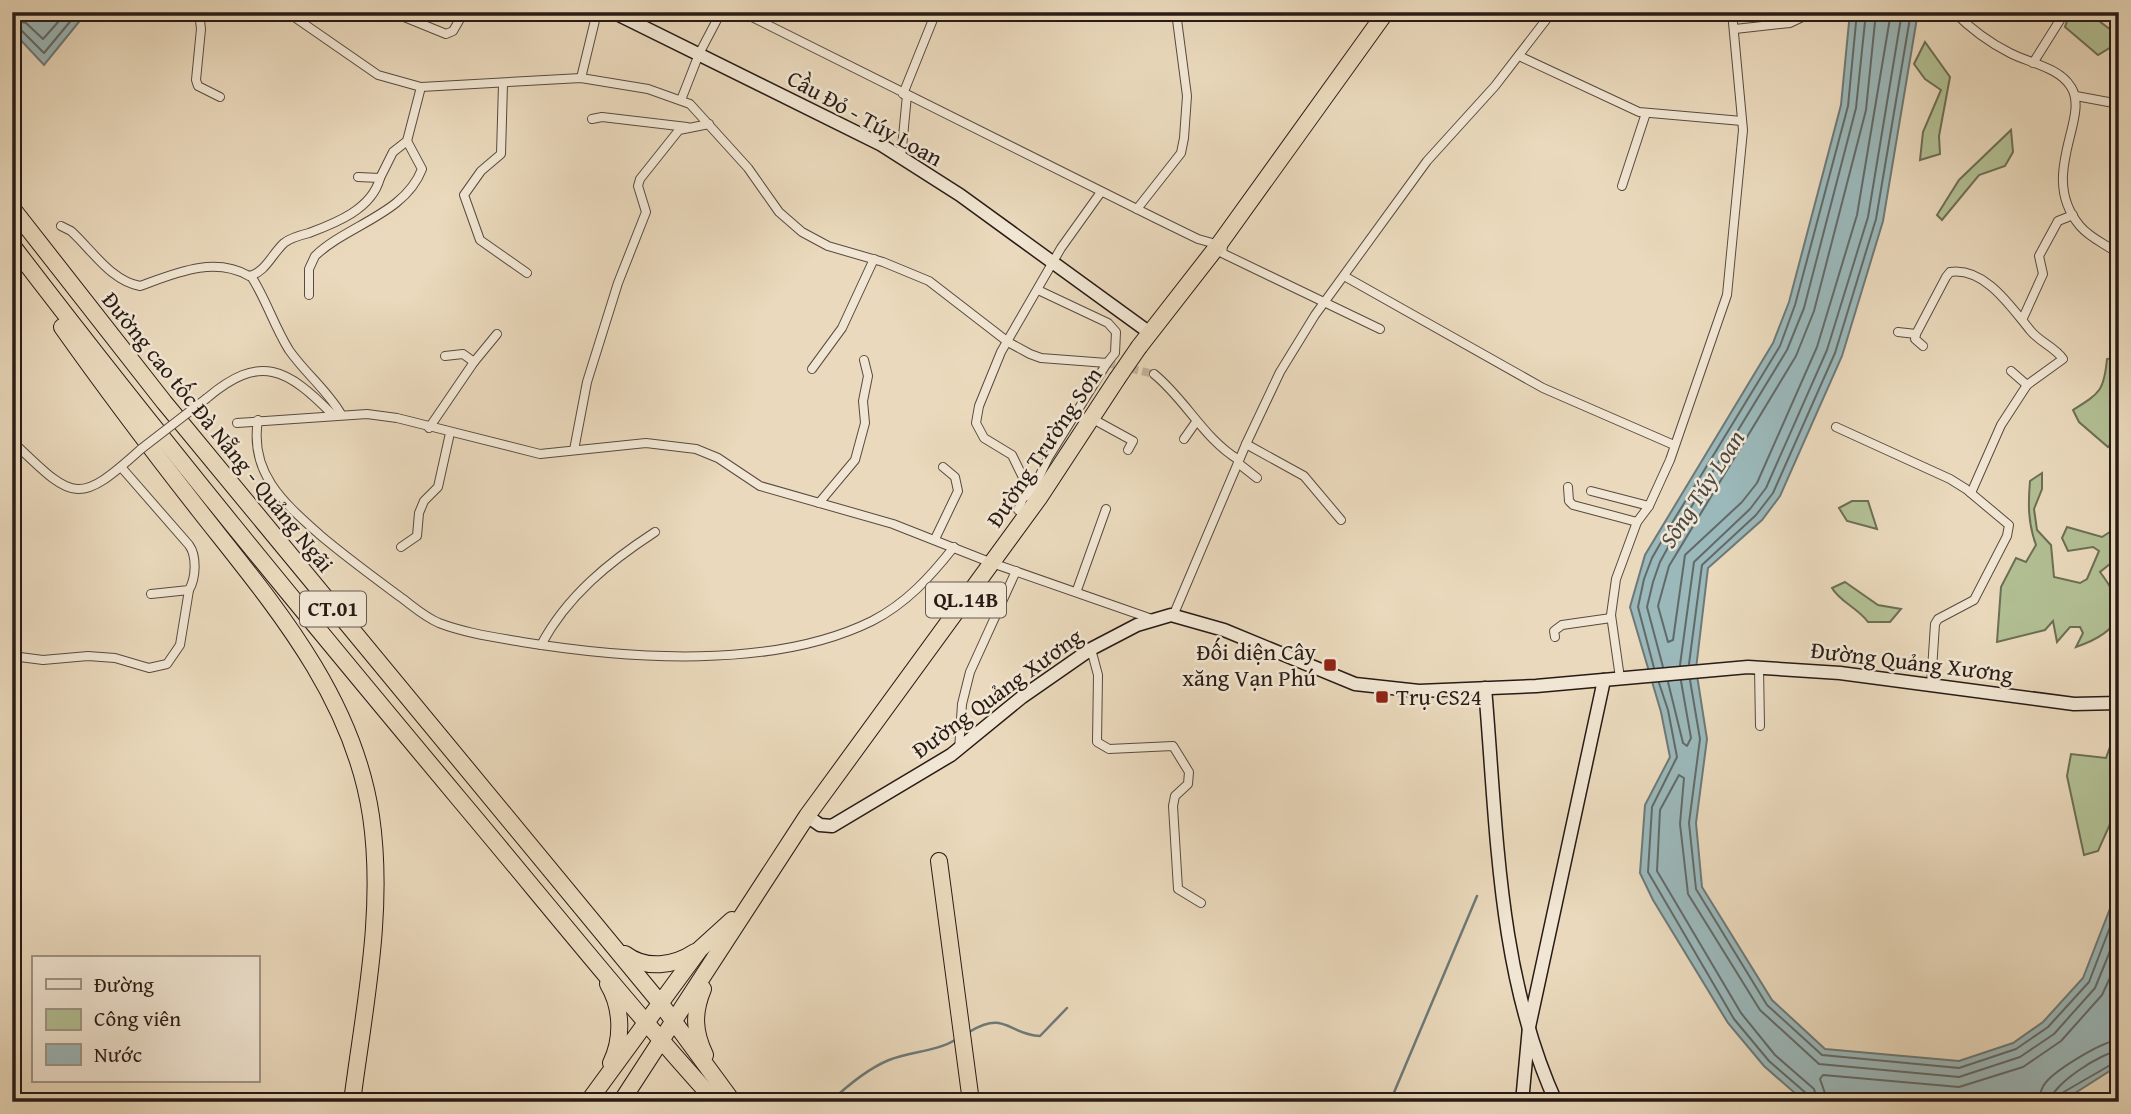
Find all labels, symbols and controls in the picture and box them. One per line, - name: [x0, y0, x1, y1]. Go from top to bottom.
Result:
- street label: Cầu Đỏ - Túy Loan: [781, 61, 949, 174]
- street label: Đường cao tốc Đà Nẵng - Quảng Ngãi: [95, 284, 342, 579]
- street label: Đường Trường Sơn: [978, 360, 1110, 533]
- water label: Sông Túy Loan: [1650, 423, 1753, 555]
- road number: QL.14B: [926, 582, 1006, 618]
- road number: CT.01: [300, 592, 366, 626]
- street label: Đường Quảng Xương: [905, 619, 1089, 766]
- street label: Đường Quảng Xương: [1809, 633, 2016, 690]
- place label: Đối diện Cây xăng Vạn Phú: [1182, 635, 1317, 694]
- marker: Đối diện Cây xăng Vạn Phú: [1322, 657, 1338, 673]
- place label: Trụ CS24: [1396, 680, 1482, 713]
- marker: Trụ CS24: [1374, 689, 1390, 705]
- legend: [32, 956, 259, 1082]
- text: Đường: [94, 969, 155, 1000]
- text: Công viên: [94, 1003, 181, 1034]
- text: Nước: [94, 1039, 142, 1070]

